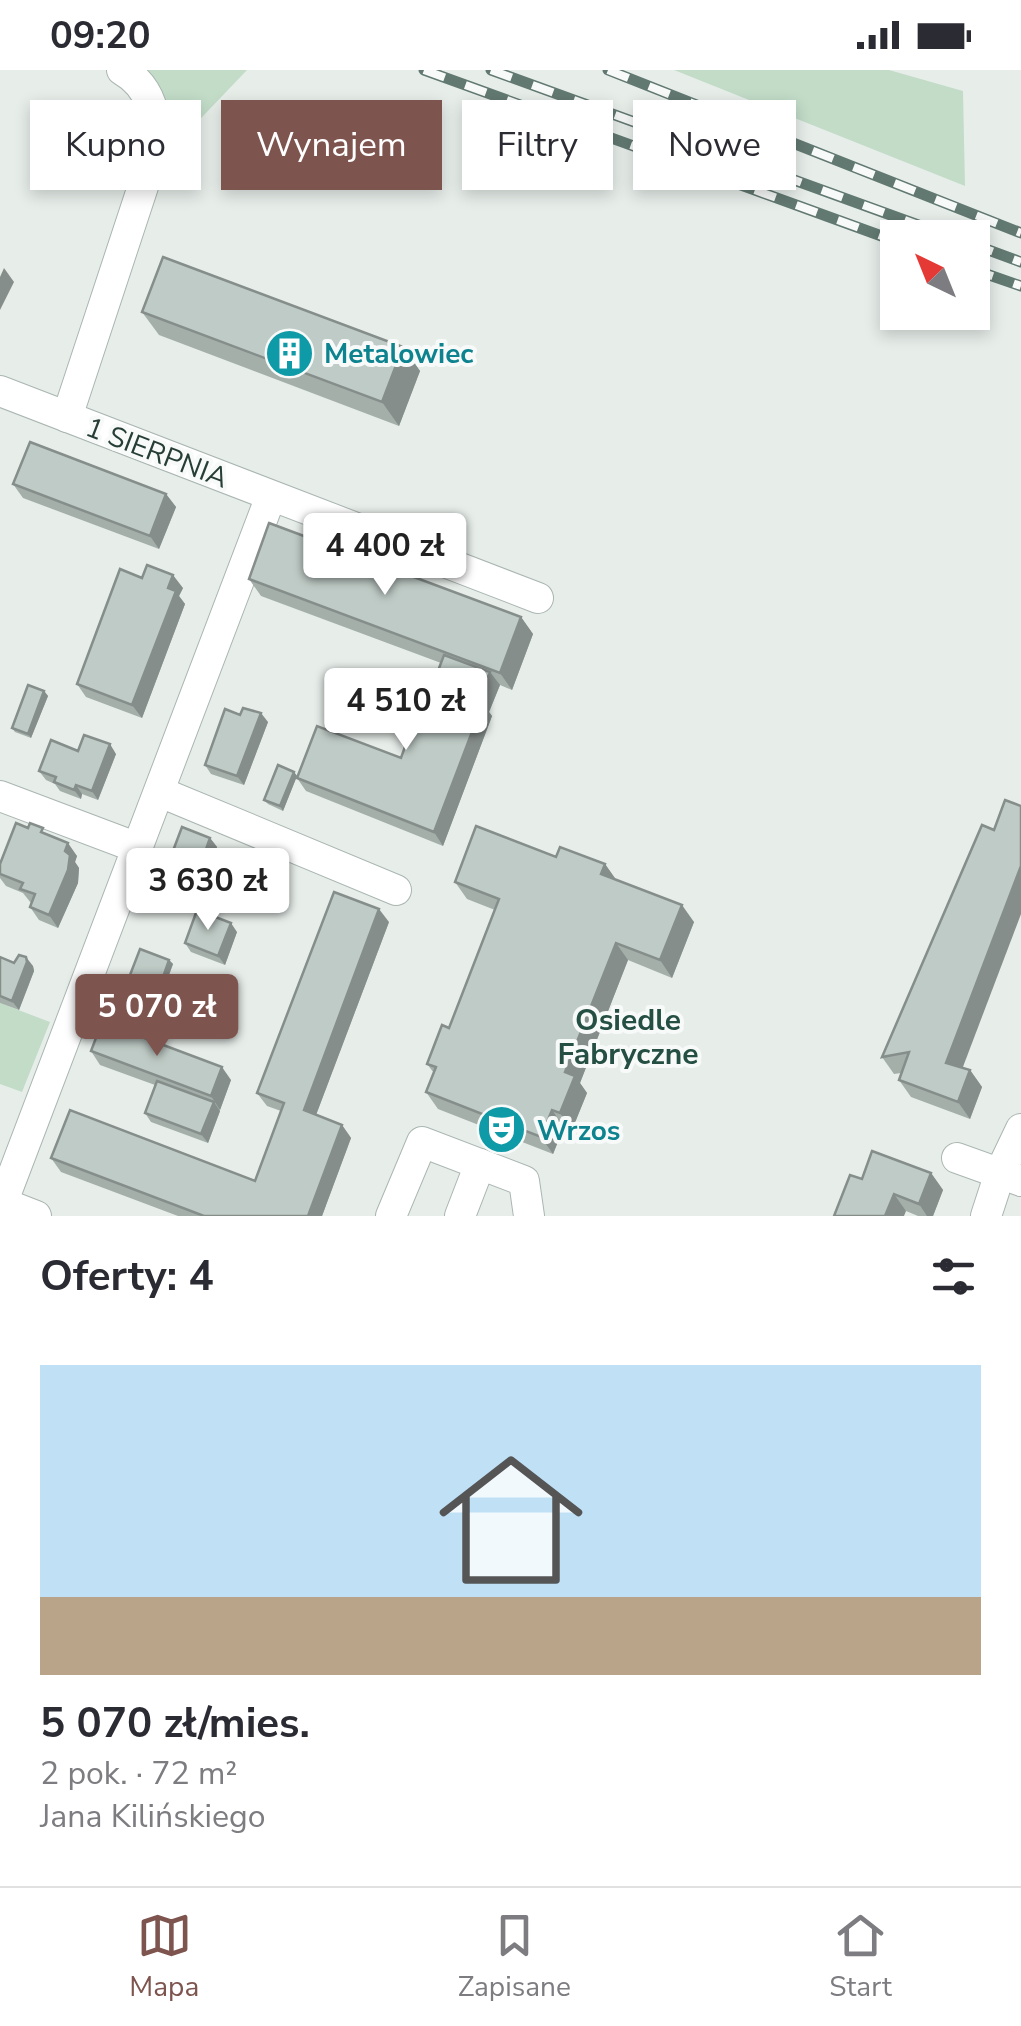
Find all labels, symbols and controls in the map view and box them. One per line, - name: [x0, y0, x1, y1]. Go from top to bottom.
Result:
- text: 09:20: [50, 10, 151, 61]
- chip: Kupno: [30, 100, 201, 190]
- chip: Wynajem: [221, 100, 442, 190]
- chip: Filtry: [462, 100, 613, 190]
- chip: Nowe: [633, 100, 796, 190]
- north arrow: [880, 220, 990, 330]
- map controls: [880, 220, 990, 330]
- building icon: Metalowiec: [263, 327, 315, 379]
- place label: Metalowiec: [324, 335, 474, 373]
- street label: 1 SIERPNIA: [80, 408, 233, 497]
- pin: 4 400 zł: [282, 513, 488, 598]
- text: 4 400 zł: [325, 524, 445, 567]
- pin: 4 510 zł: [303, 668, 509, 753]
- text: 4 510 zł: [346, 679, 466, 722]
- pin: 3 630 zł: [105, 848, 311, 933]
- text: 3 630 zł: [148, 859, 268, 902]
- pin: 5 070 zł: [54, 974, 260, 1059]
- text: 5 070 zł: [97, 985, 217, 1028]
- district label: Osiedle Fabryczne: [558, 1000, 699, 1075]
- theatre icon: Wrzos: [476, 1104, 528, 1156]
- place label: Wrzos: [537, 1112, 620, 1150]
- text: Oferty: 4: [40, 1248, 214, 1305]
- icon: filters: [926, 1249, 981, 1304]
- icon: home: [421, 1430, 601, 1610]
- text: 5 070 zł/mies.: [40, 1695, 310, 1752]
- text: 2 pok. · 72 m²: [40, 1752, 237, 1795]
- text: Jana Kilińskiego: [40, 1795, 266, 1838]
- tab: Mapa: [129, 1908, 199, 2006]
- tab: Zapisane: [458, 1908, 571, 2006]
- tab: Start: [829, 1908, 892, 2006]

